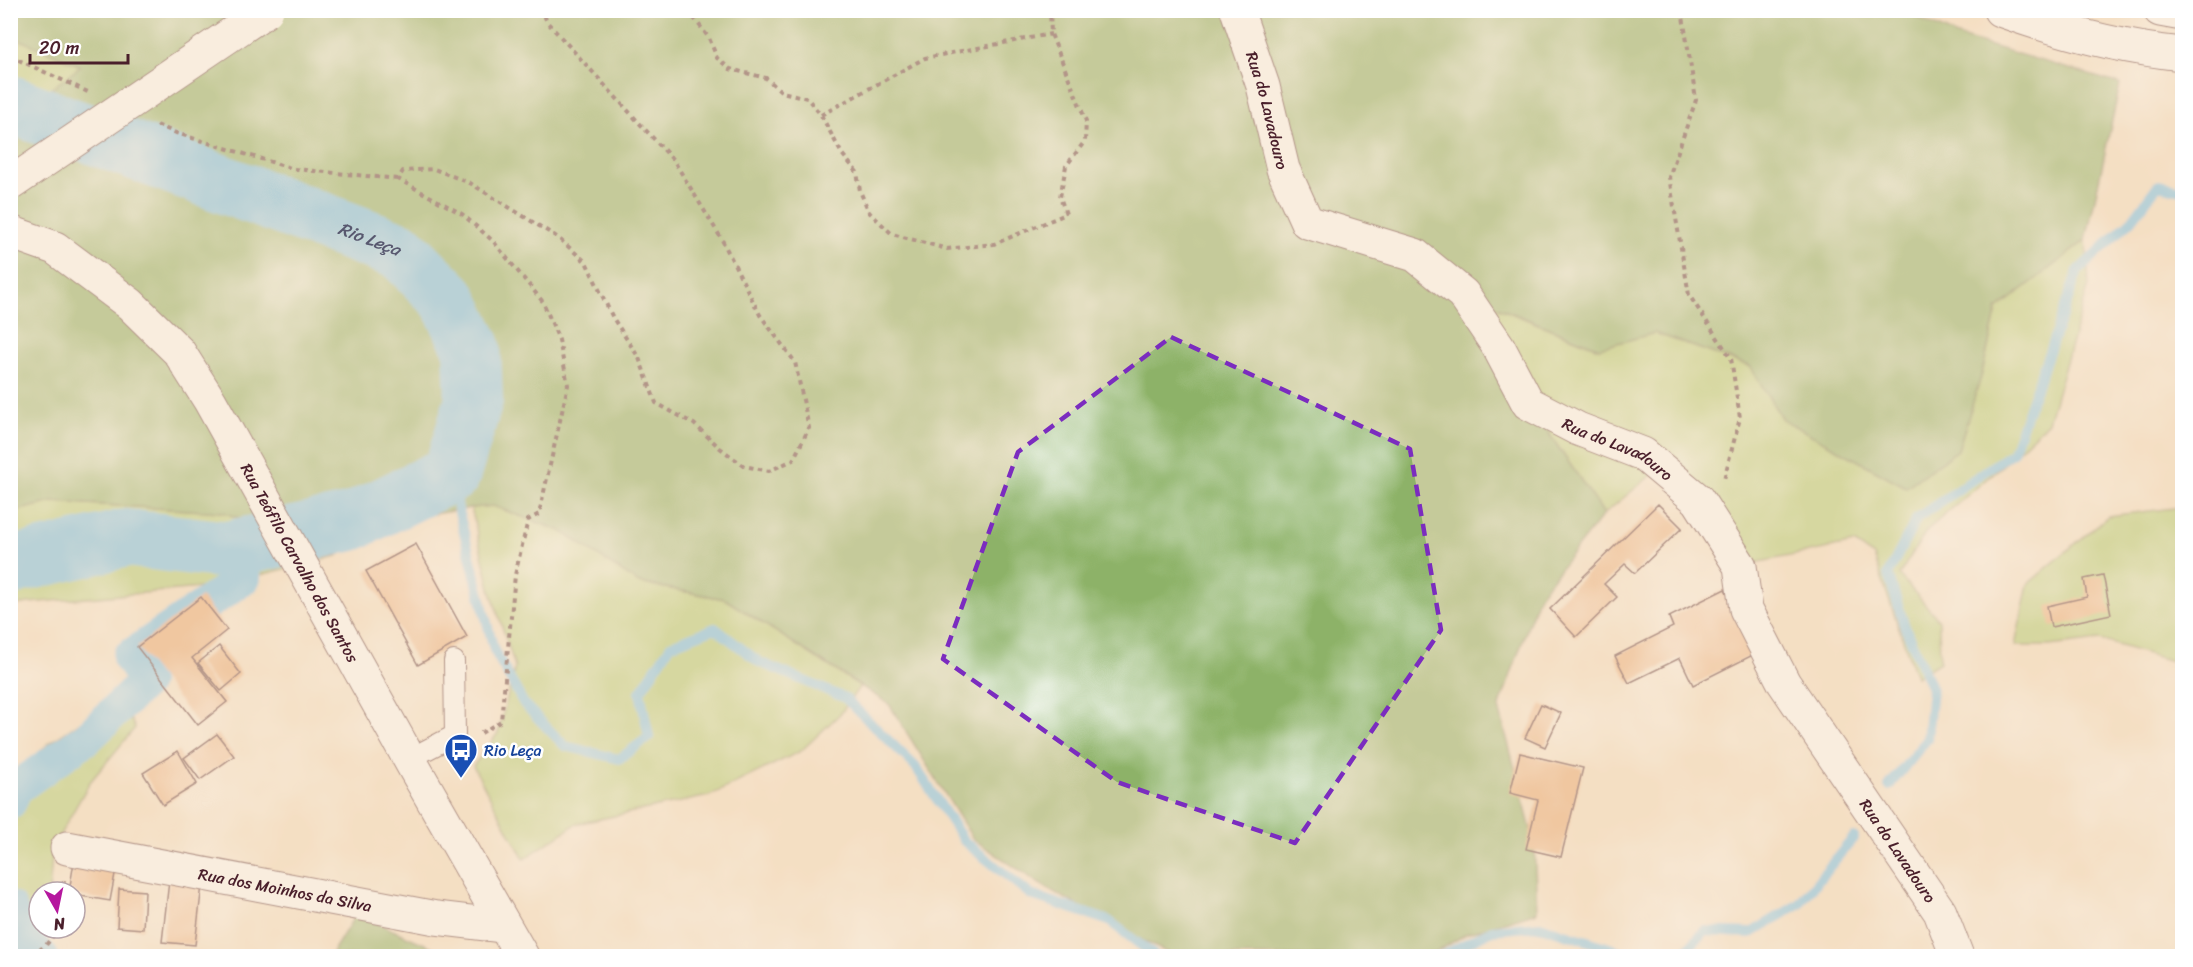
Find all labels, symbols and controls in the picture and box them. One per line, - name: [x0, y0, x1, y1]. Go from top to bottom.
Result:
- scale bar: [30, 27, 128, 65]
- text: 20 m: [39, 32, 79, 64]
- street label: Rua do Lavadouro: [1238, 47, 1297, 173]
- water label: Rio Leça: [333, 213, 407, 266]
- street label: Rua do Lavadouro: [1557, 409, 1680, 488]
- street label: Rua Teófilo Carvalho dos Santos: [233, 458, 368, 668]
- bus stop icon: Rio Leça: [443, 732, 479, 779]
- place label: Rio Leça: [484, 736, 542, 765]
- street label: Rua do Lavadouro: [1852, 792, 1944, 909]
- street label: Rua dos Moinhos da Silva: [196, 859, 374, 920]
- north arrow: [27, 880, 87, 940]
- text: N: [51, 909, 68, 940]

